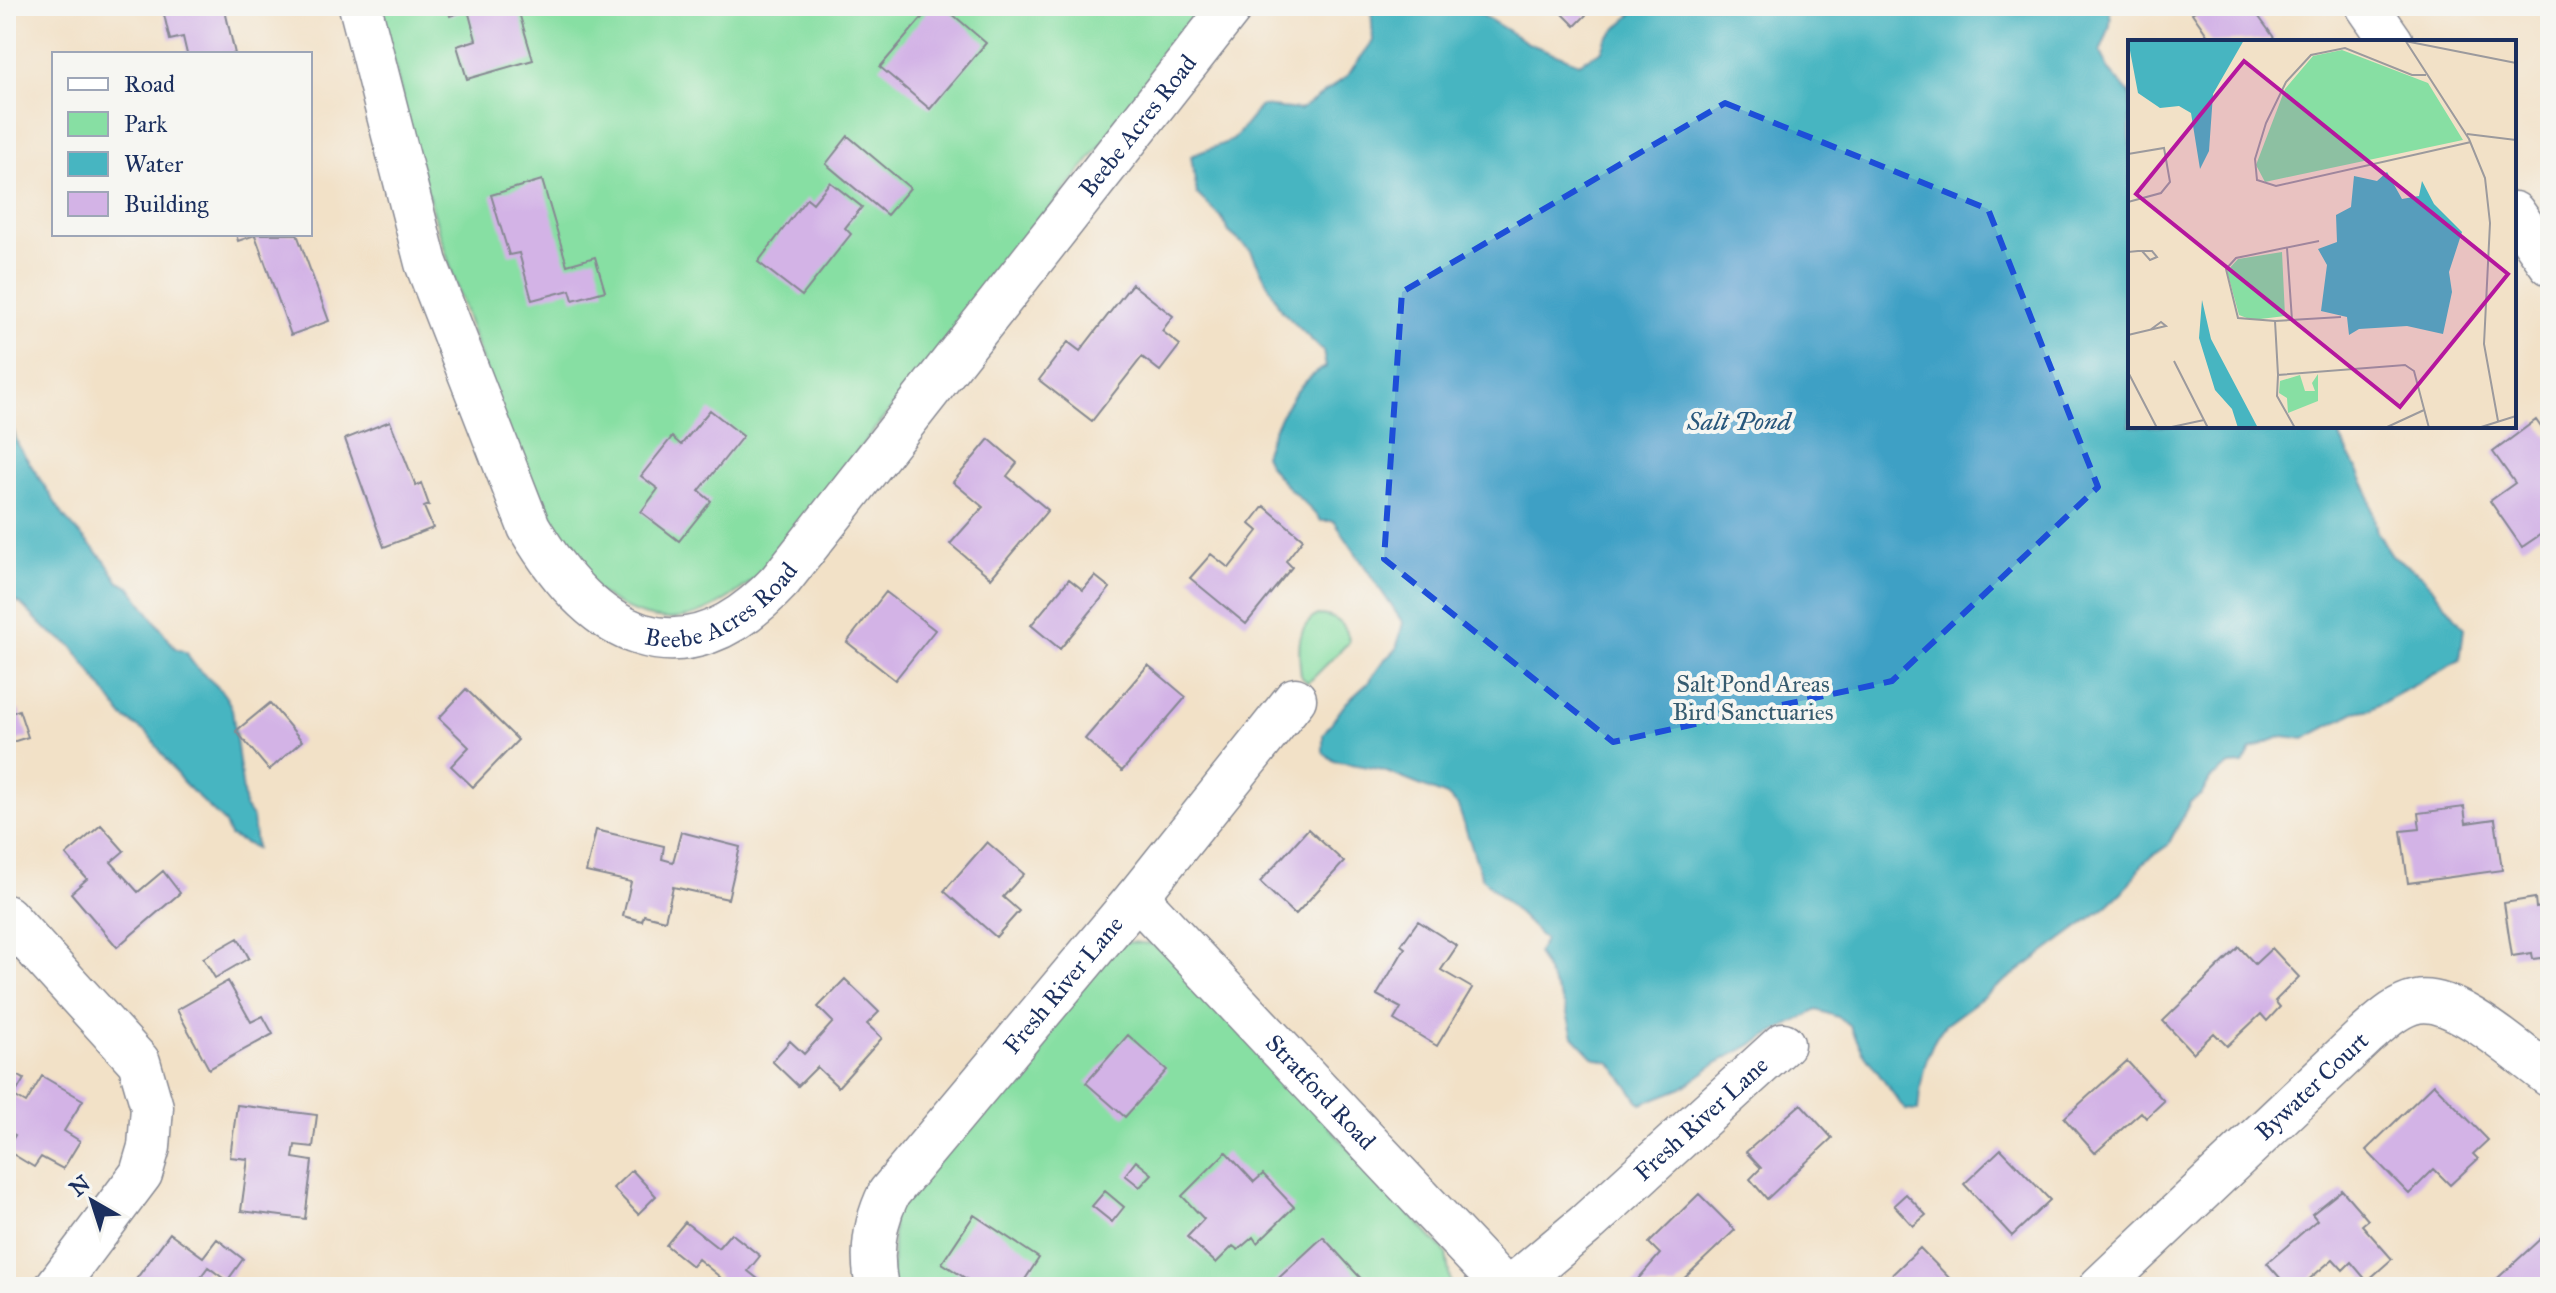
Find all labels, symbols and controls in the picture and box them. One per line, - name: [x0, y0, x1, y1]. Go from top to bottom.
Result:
- inset map: [2128, 40, 2516, 428]
- street label: Beebe Acres Road: [1073, 49, 1203, 203]
- legend: [52, 52, 312, 236]
- text: Road: [124, 69, 175, 99]
- text: Park: [124, 109, 168, 139]
- text: Water: [124, 149, 183, 179]
- text: Building: [124, 189, 209, 219]
- water label: Salt Pond: [1686, 405, 1793, 437]
- street label: Beebe Acres Road: [642, 556, 804, 654]
- park label: Salt Pond Areas Bird Sanctuaries: [1672, 669, 1834, 727]
- street label: Fresh River Lane: [997, 910, 1130, 1060]
- street label: Bywater Court: [2249, 1025, 2375, 1147]
- street label: Stratford Road: [1259, 1028, 1382, 1156]
- street label: Fresh River Lane: [1628, 1050, 1774, 1187]
- north arrow: [52, 1161, 132, 1241]
- text: N: [64, 1169, 96, 1202]

